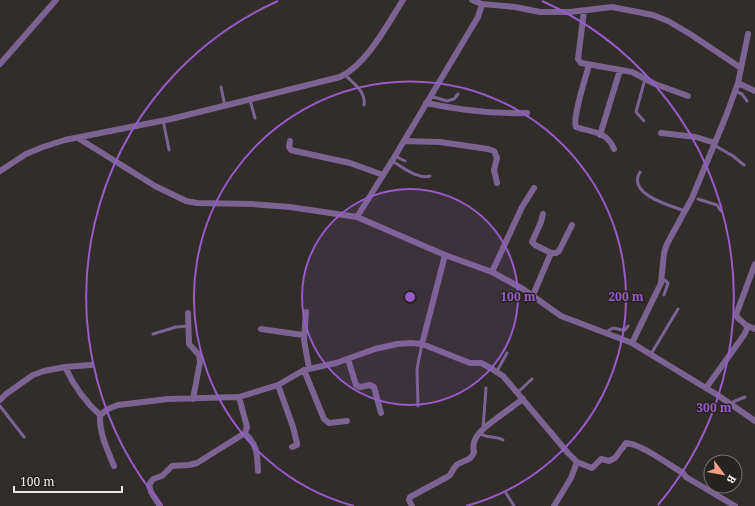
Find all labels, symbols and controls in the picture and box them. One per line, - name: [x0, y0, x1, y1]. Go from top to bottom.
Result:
- text: 100 m: [500, 288, 536, 305]
- text: 200 m: [608, 288, 644, 305]
- centre of rings: [403, 290, 417, 304]
- text: 300 m: [696, 399, 732, 416]
- north arrow: [703, 454, 743, 494]
- scale bar: [14, 468, 122, 494]
- text: B: [724, 472, 740, 487]
- text: 100 m: [20, 473, 55, 490]

